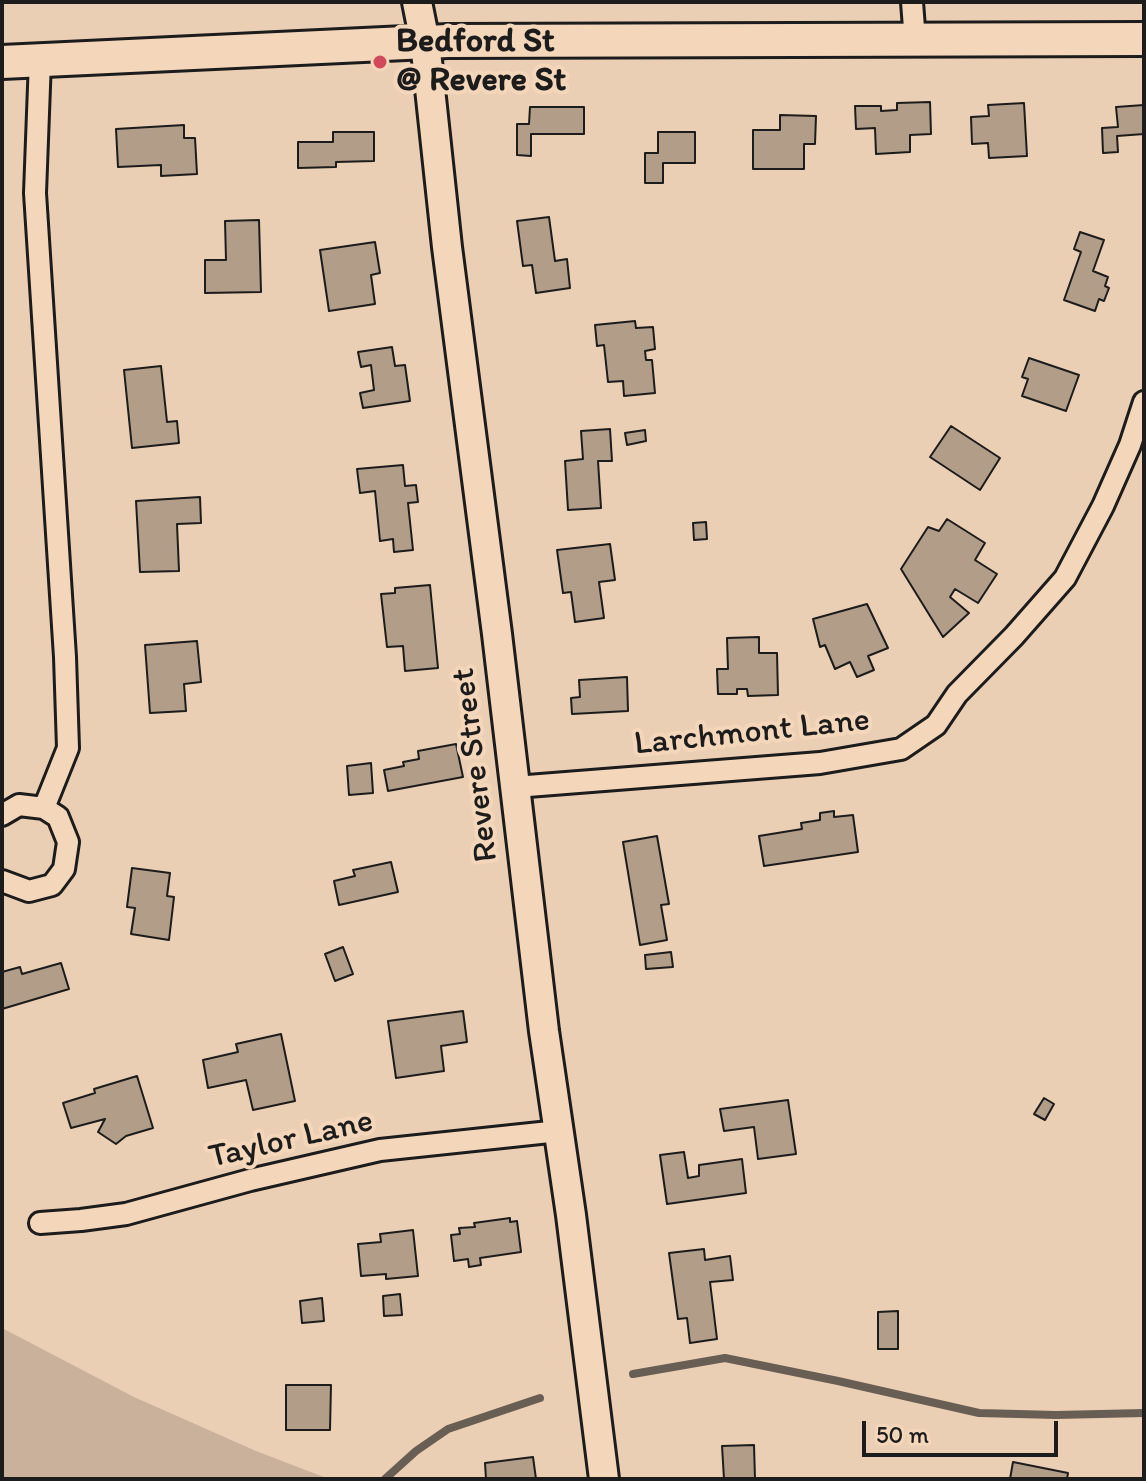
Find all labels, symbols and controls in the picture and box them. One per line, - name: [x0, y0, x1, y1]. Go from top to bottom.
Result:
- place label: Bedford St @ Revere St: [396, 22, 566, 102]
- marker: Bedford St @ Revere St: [371, 53, 389, 71]
- street label: Revere Street: [444, 666, 508, 864]
- street label: Larchmont Lane: [632, 700, 872, 766]
- street label: Taylor Lane: [205, 1101, 377, 1179]
- scale bar: [866, 1405, 1062, 1455]
- text: 50 m: [876, 1420, 929, 1449]

